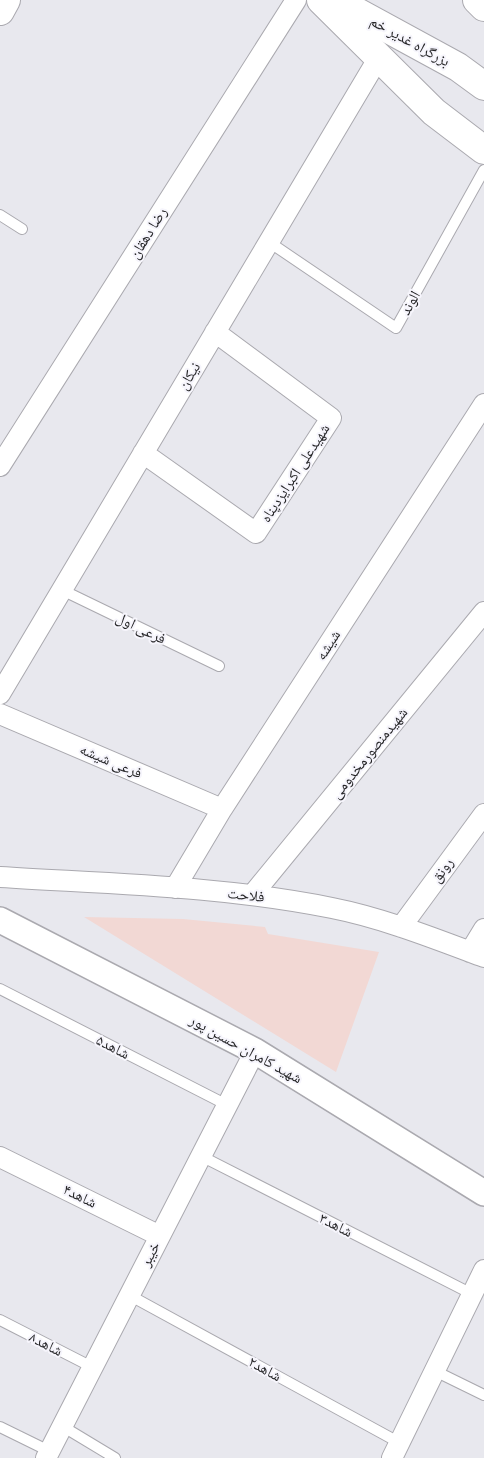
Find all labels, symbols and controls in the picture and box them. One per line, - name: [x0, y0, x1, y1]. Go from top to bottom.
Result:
- street label: بزرگراه غدیر خم: [366, 12, 453, 71]
- street label: رضا دهقان: [125, 204, 172, 263]
- street label: الوند: [396, 288, 424, 318]
- street label: نیکان: [174, 359, 205, 394]
- street label: شهیدعلی اکبرایزدپناه: [256, 420, 334, 526]
- street label: فرعی اول: [113, 608, 169, 649]
- street label: شیشه: [312, 627, 344, 663]
- street label: شهیدمنصورمخدومی: [327, 704, 412, 803]
- street label: فرعی شیشه: [77, 740, 145, 783]
- street label: رونق: [427, 854, 458, 887]
- street label: فلاحت: [227, 884, 265, 906]
- street label: شهید کامران حسین پور: [185, 1010, 305, 1088]
- street label: شاهد۵: [93, 1031, 133, 1063]
- street label: شاهد۴: [60, 1180, 100, 1212]
- street label: شاهد۳: [316, 1209, 356, 1241]
- street label: خیبر: [136, 1238, 164, 1270]
- street label: شاهد۸: [26, 1328, 66, 1360]
- street label: شاهد۲: [245, 1353, 285, 1385]

